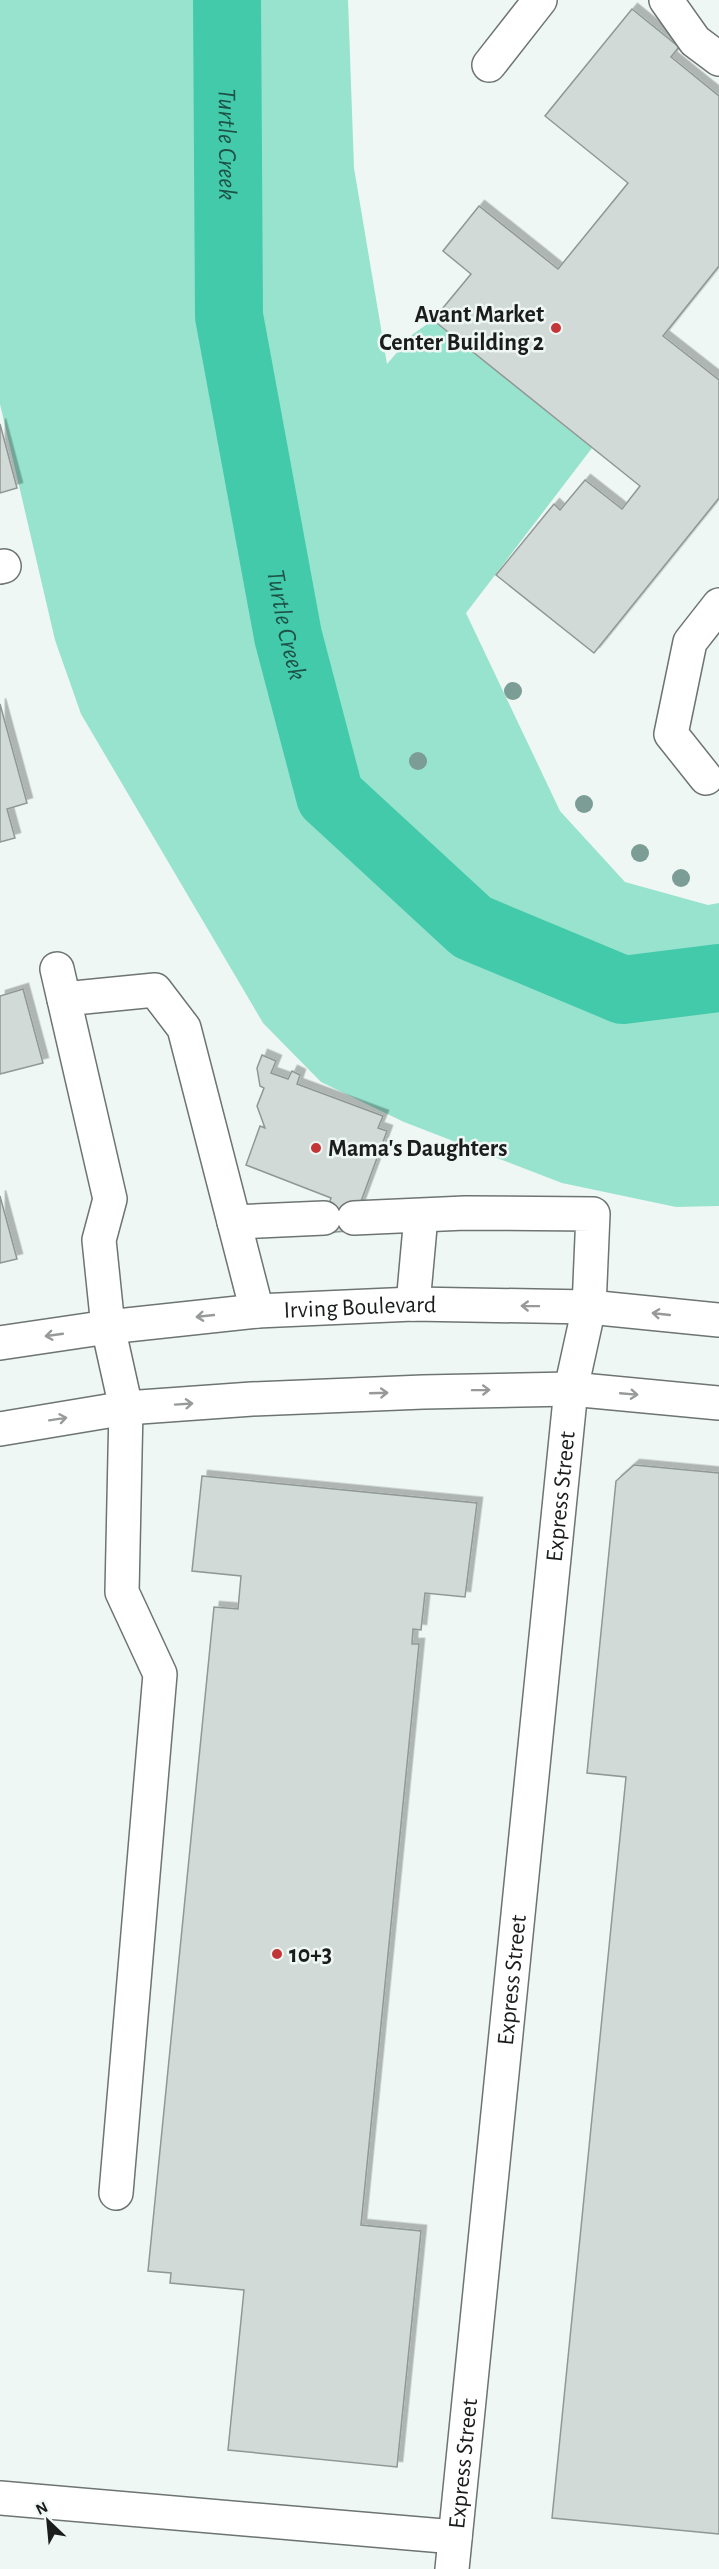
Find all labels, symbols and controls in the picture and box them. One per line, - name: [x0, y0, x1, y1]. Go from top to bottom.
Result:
- water label: Turtle Creek: [214, 88, 240, 200]
- place label: Avant Market Center Building 2: [379, 303, 544, 355]
- marker: Avant Market Center Building 2: [549, 321, 563, 335]
- water label: Turtle Creek: [262, 567, 311, 683]
- place label: Mama's Daughters: [328, 1137, 507, 1161]
- marker: Mama's Daughters: [309, 1141, 323, 1155]
- street label: Irving Boulevard: [283, 1293, 436, 1323]
- one-way arrow: [521, 1300, 541, 1312]
- one-way arrow: [651, 1308, 671, 1319]
- one-way arrow: [196, 1311, 216, 1322]
- one-way arrow: [45, 1330, 64, 1341]
- one-way arrow: [471, 1385, 491, 1396]
- one-way arrow: [368, 1388, 388, 1399]
- one-way arrow: [619, 1389, 639, 1400]
- one-way arrow: [174, 1398, 194, 1409]
- one-way arrow: [47, 1414, 67, 1425]
- street label: Express Street: [543, 1430, 580, 1563]
- street label: Express Street: [494, 1913, 531, 2047]
- place label: 10+3: [289, 1943, 332, 1967]
- marker: 10+3: [270, 1947, 284, 1961]
- street label: Express Street: [445, 2397, 482, 2530]
- north arrow: [18, 2491, 78, 2551]
- text: N: [33, 2499, 50, 2518]

